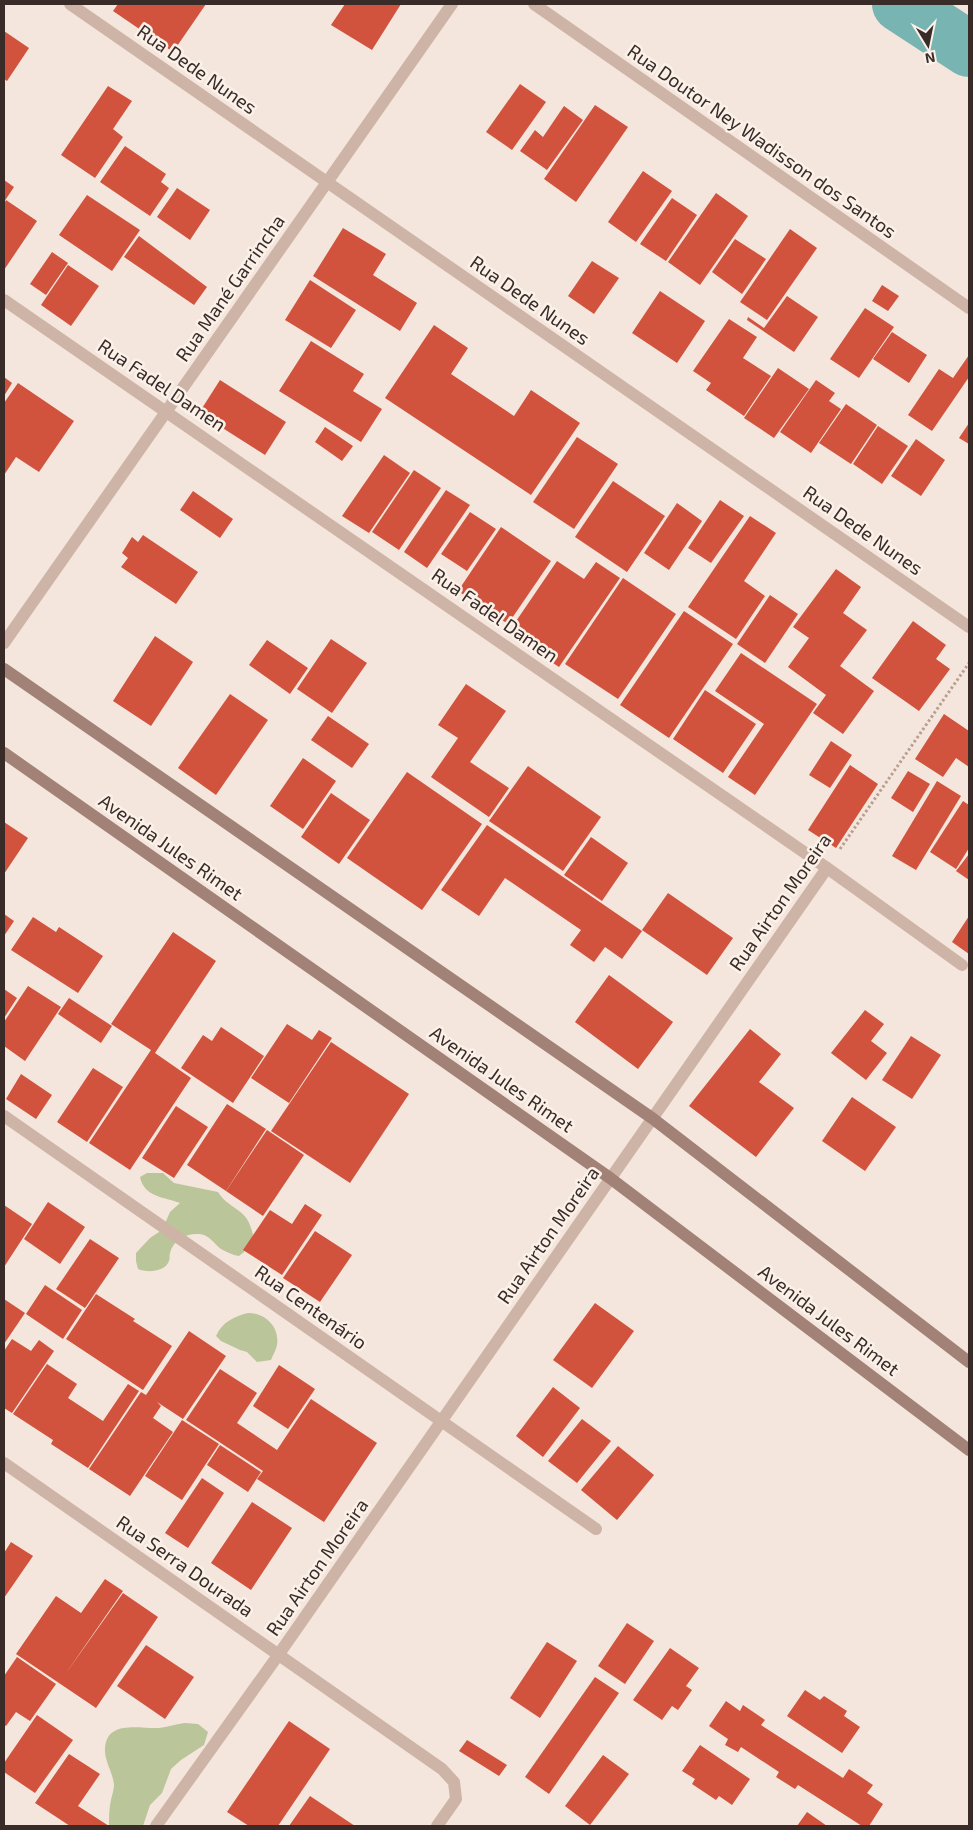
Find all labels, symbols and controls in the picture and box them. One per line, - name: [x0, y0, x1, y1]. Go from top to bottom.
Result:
- street label: Rua Dede Nunes: [133, 19, 261, 118]
- north arrow: [903, 20, 953, 70]
- street label: Rua Doutor Ney Wadisson dos Santos: [624, 39, 901, 243]
- text: N: [924, 49, 937, 68]
- street label: Rua Mané Garrincha: [170, 210, 289, 366]
- street label: Rua Dede Nunes: [466, 250, 594, 349]
- street label: Rua Fadel Damen: [94, 333, 230, 436]
- street label: Rua Dede Nunes: [799, 480, 927, 579]
- street label: Rua Fadel Damen: [428, 562, 563, 667]
- street label: Avenida Jules Rimet: [95, 788, 248, 905]
- street label: Rua Airton Moreira: [724, 829, 835, 975]
- street label: Avenida Jules Rimet: [426, 1020, 579, 1137]
- street label: Rua Airton Moreira: [492, 1162, 603, 1308]
- street label: Rua Centenário: [251, 1259, 372, 1354]
- street label: Avenida Jules Rimet: [754, 1259, 904, 1380]
- street label: Rua Airton Moreira: [261, 1494, 372, 1640]
- street label: Rua Serra Dourada: [112, 1510, 258, 1621]

